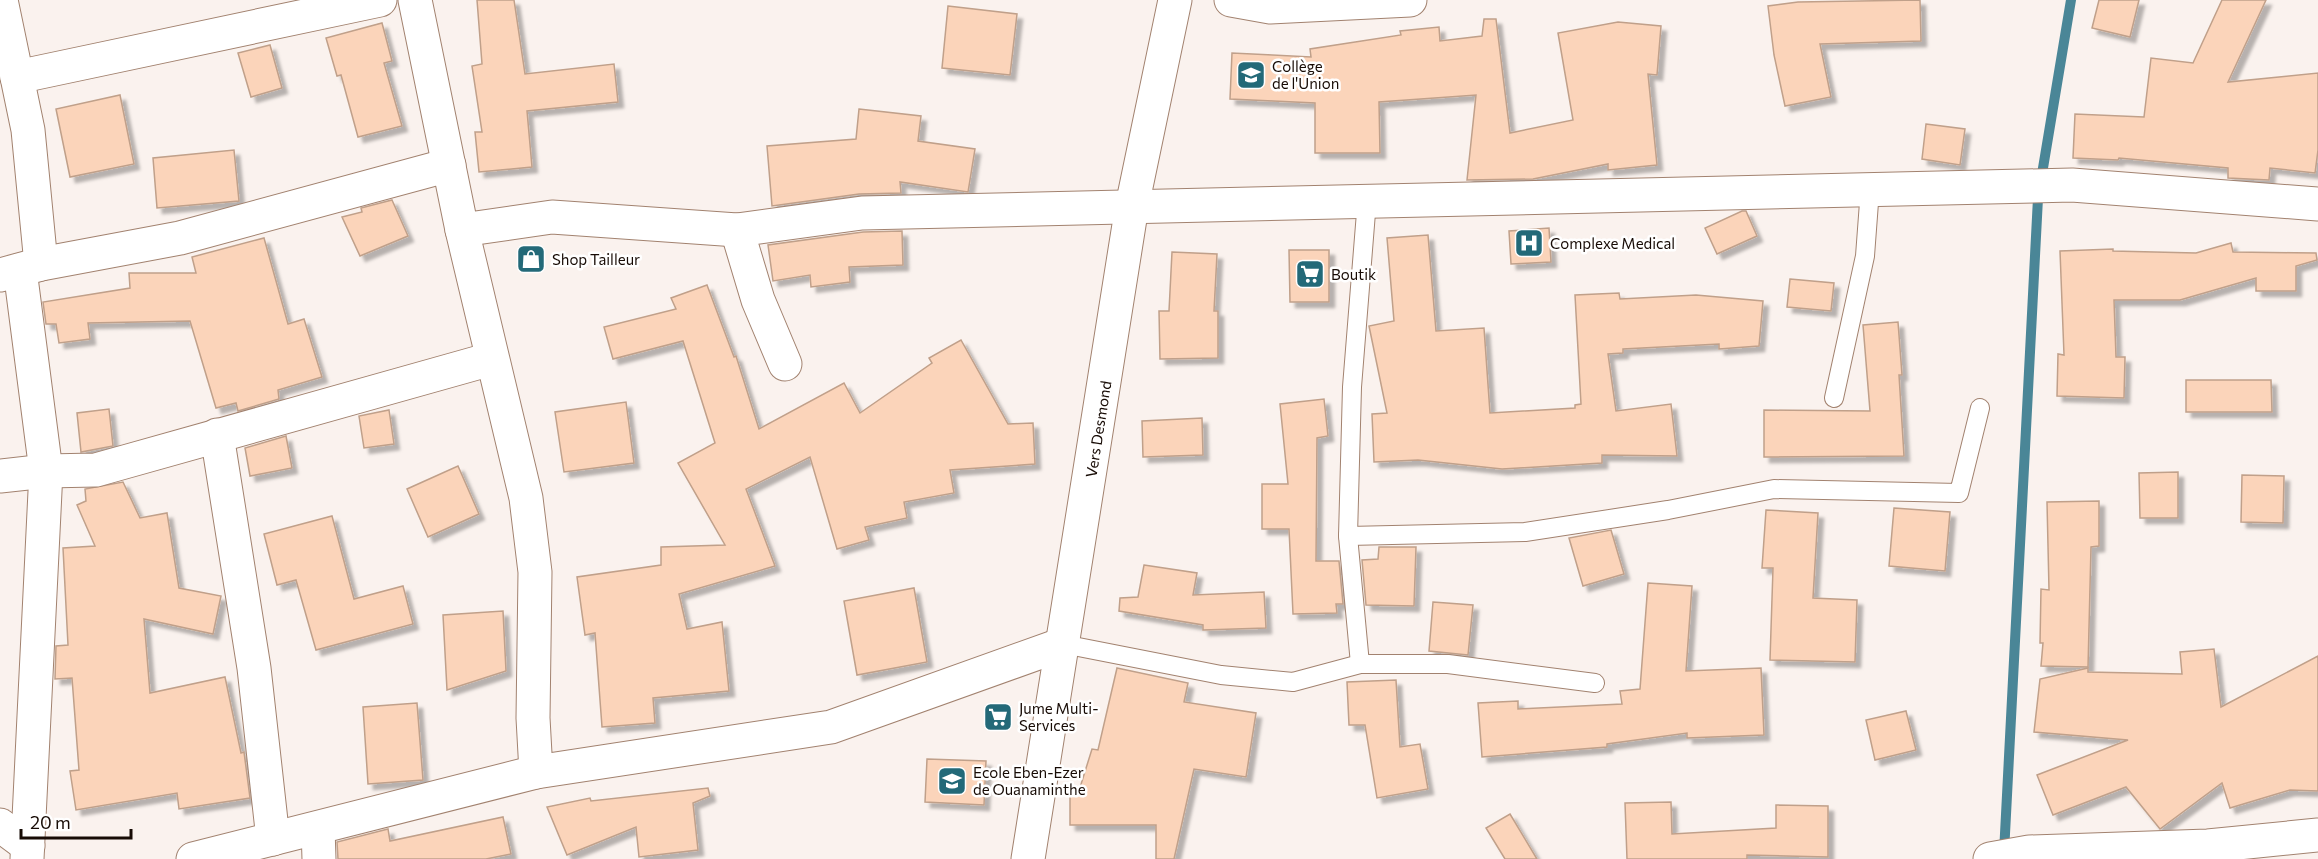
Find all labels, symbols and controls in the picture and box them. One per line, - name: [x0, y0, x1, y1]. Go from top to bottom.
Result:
- place label: Collège de l'Union: [1272, 57, 1339, 92]
- school or university icon: Collège de l'Union: [1235, 59, 1267, 91]
- hospital icon: Complexe Medical: [1513, 227, 1545, 259]
- place label: Complexe Medical: [1550, 234, 1675, 252]
- shop icon: Shop Tailleur: [515, 243, 547, 275]
- place label: Shop Tailleur: [552, 250, 640, 268]
- supermarket icon: Boutik: [1294, 258, 1326, 290]
- place label: Boutik: [1331, 265, 1376, 283]
- street label: Vers Desmond: [1081, 379, 1115, 479]
- place label: Jume Multi- Services: [1019, 699, 1098, 734]
- supermarket icon: Jume Multi- Services: [982, 701, 1014, 733]
- place label: Ecole Eben-Ezer de Ouanaminthe: [973, 763, 1086, 798]
- school or university icon: Ecole Eben-Ezer de Ouanaminthe: [936, 765, 968, 797]
- scale bar: [21, 802, 130, 840]
- text: 20 m: [30, 811, 71, 833]

